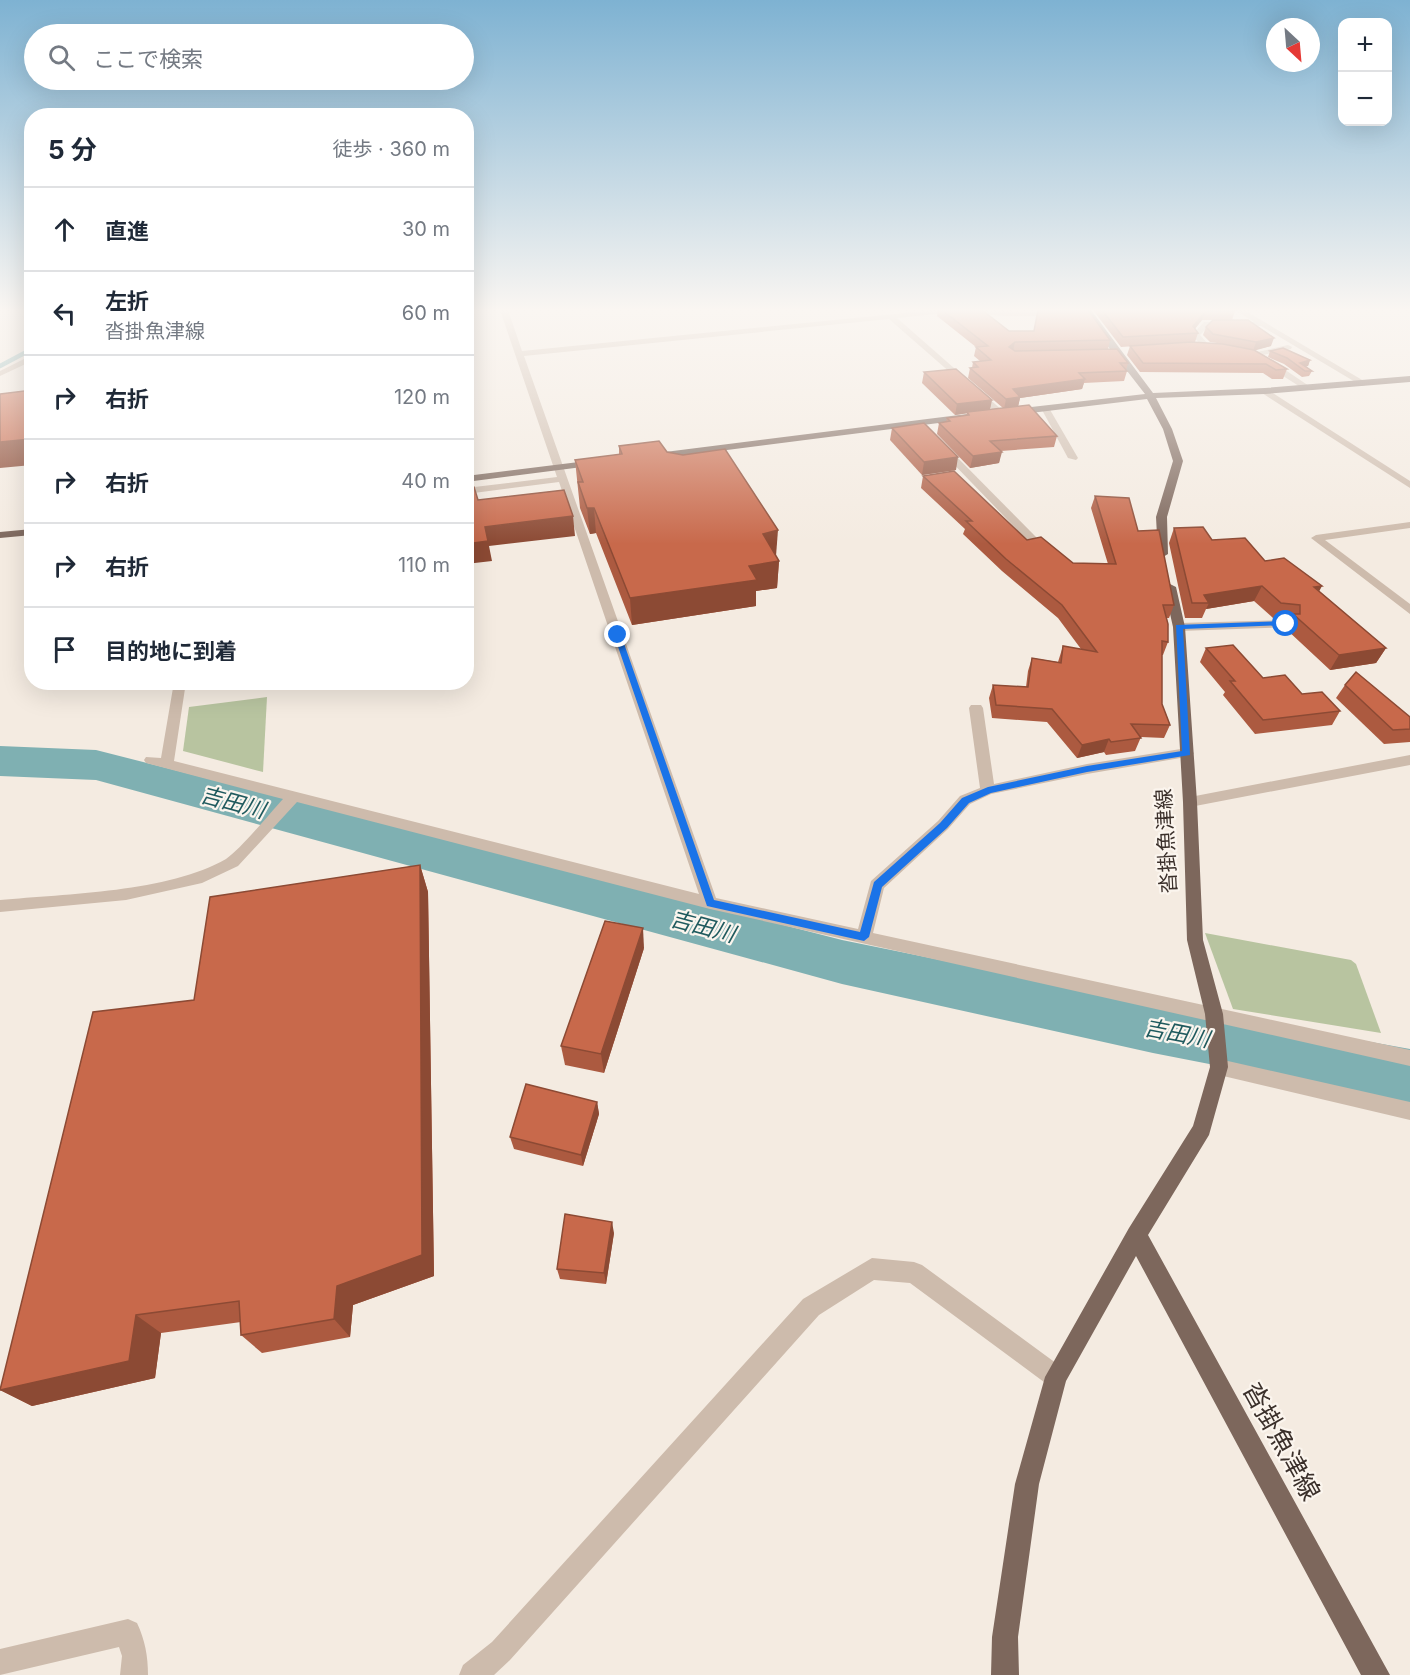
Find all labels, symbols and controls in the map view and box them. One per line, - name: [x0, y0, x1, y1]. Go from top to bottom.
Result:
- north arrow: [1266, 18, 1320, 72]
- map controls: [1338, 18, 1392, 126]
- button: +: [1338, 18, 1392, 72]
- search box: [24, 24, 474, 90]
- icon: search: [45, 41, 78, 74]
- text: ここで検索: [93, 46, 203, 72]
- button: −: [1338, 72, 1392, 126]
- text: 5 分: [48, 134, 97, 165]
- text: 徒歩 · 360 m: [332, 137, 450, 161]
- icon: ahead: [48, 213, 81, 246]
- text: 30 m: [402, 217, 450, 241]
- text: 直進: [105, 218, 149, 244]
- text: 左折: [105, 288, 149, 314]
- icon: left: [48, 297, 81, 330]
- text: 60 m: [402, 301, 450, 325]
- text: 沓掛魚津線: [105, 319, 205, 343]
- icon: right: [48, 381, 81, 414]
- text: 120 m: [394, 385, 450, 409]
- text: 右折: [105, 386, 149, 412]
- icon: right: [48, 465, 81, 498]
- text: 40 m: [401, 469, 450, 493]
- text: 右折: [105, 470, 149, 496]
- icon: right: [48, 549, 81, 582]
- text: 110 m: [398, 553, 450, 577]
- text: 右折: [105, 554, 149, 580]
- route start: [1272, 610, 1298, 636]
- route end: [604, 621, 630, 647]
- icon: arrive: [48, 633, 81, 666]
- text: 目的地に到着: [105, 638, 237, 664]
- water label: 吉田川: [198, 781, 270, 824]
- street label: 沓掛魚津線: [1151, 788, 1181, 894]
- water label: 吉田川: [668, 905, 740, 948]
- water label: 吉田川: [1142, 1014, 1214, 1052]
- street label: 沓掛魚津線: [1237, 1377, 1327, 1505]

